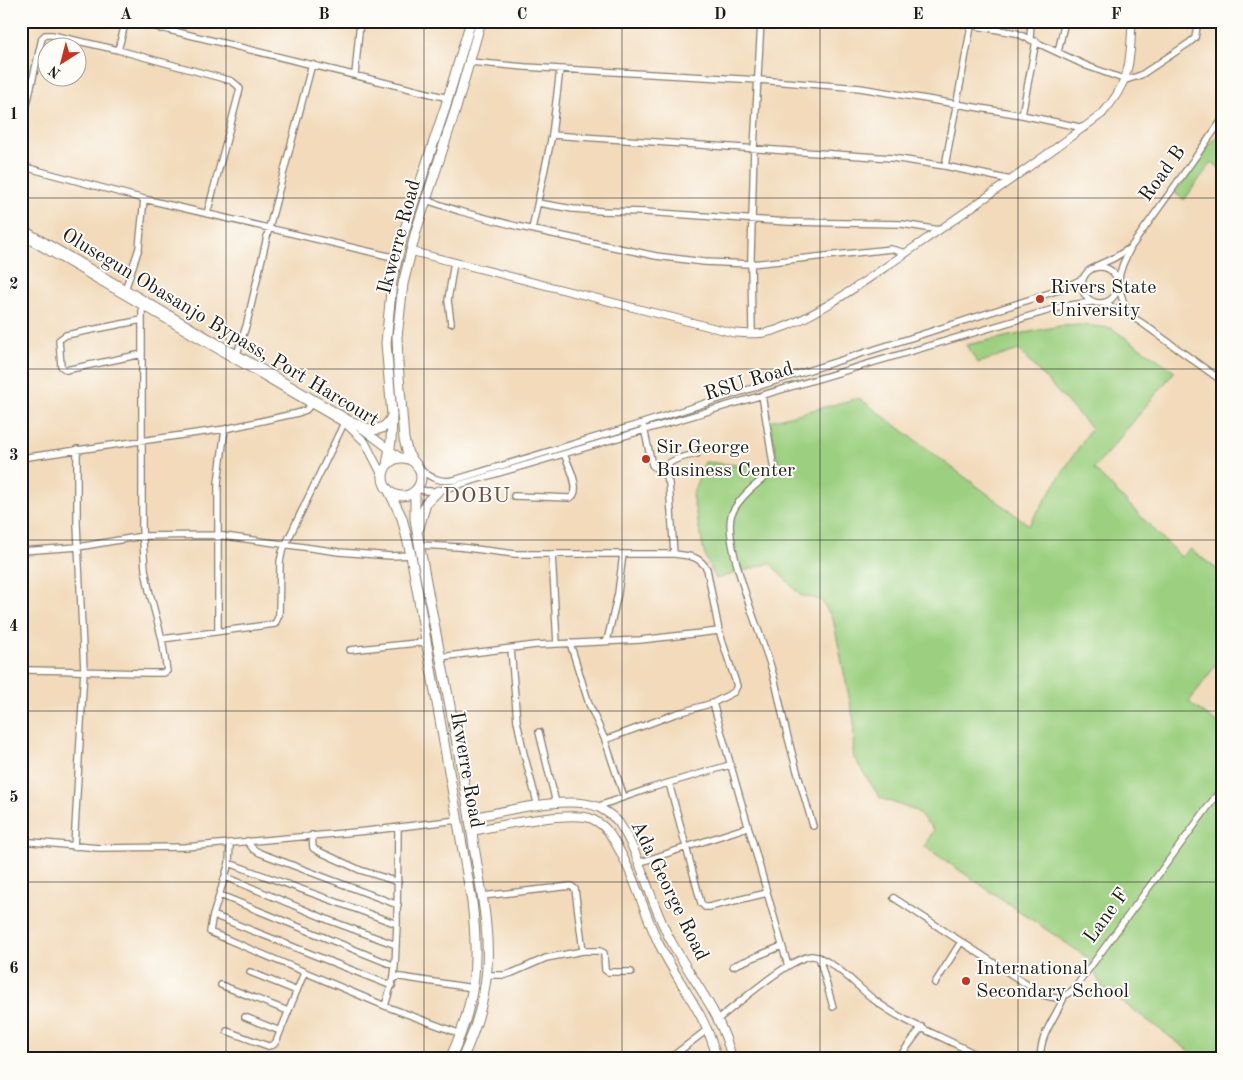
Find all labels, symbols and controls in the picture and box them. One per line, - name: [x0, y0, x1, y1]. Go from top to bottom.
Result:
- text: A: [120, 7, 132, 23]
- text: B: [318, 7, 330, 23]
- text: C: [517, 7, 527, 23]
- text: D: [714, 7, 726, 23]
- text: E: [912, 7, 924, 23]
- text: F: [1111, 7, 1122, 23]
- north arrow: [38, 38, 88, 88]
- text: N: [46, 63, 63, 81]
- text: 1: [9, 107, 19, 123]
- street label: Road B: [1136, 142, 1190, 206]
- street label: Ikwerre Road: [375, 178, 425, 296]
- street label: Olusegun Obasanjo Bypass, Port Harcourt: [58, 225, 382, 431]
- text: 2: [9, 277, 19, 293]
- place label: Rivers State University: [1050, 278, 1157, 321]
- marker: Rivers State University: [1034, 293, 1046, 305]
- street label: RSU Road: [702, 359, 796, 405]
- place label: Sir George Business Center: [656, 438, 795, 481]
- text: 3: [9, 448, 19, 464]
- marker: Sir George Business Center: [640, 453, 652, 465]
- district label: DOBU: [443, 485, 511, 507]
- text: 4: [9, 619, 19, 635]
- street label: Ikwerre Road: [446, 710, 486, 830]
- text: 5: [9, 790, 19, 806]
- street label: Ada George Road: [626, 818, 712, 964]
- street label: Lane F: [1081, 885, 1133, 947]
- place label: International Secondary School: [976, 959, 1129, 1002]
- text: 6: [9, 961, 19, 977]
- marker: International Secondary School: [960, 975, 972, 987]

